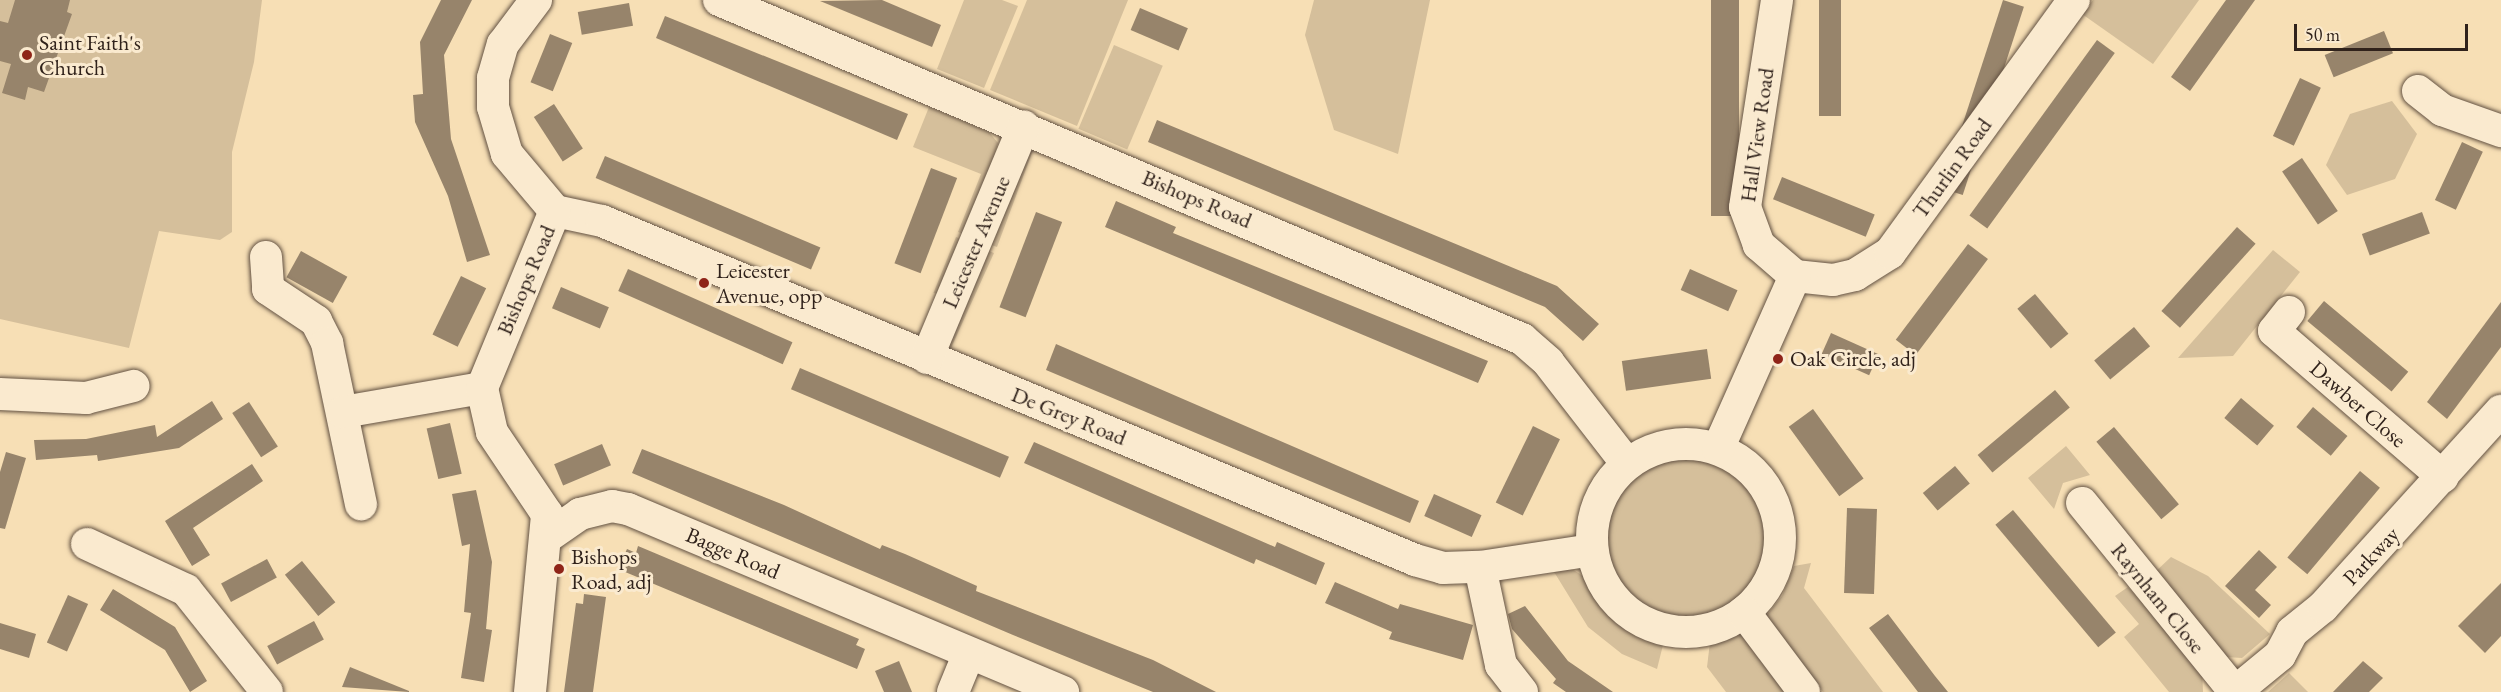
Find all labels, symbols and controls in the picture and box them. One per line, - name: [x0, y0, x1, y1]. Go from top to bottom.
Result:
- scale bar: [2297, 12, 2471, 50]
- text: 50 m: [2305, 23, 2340, 46]
- place label: Saint Faith's Church: [39, 29, 141, 80]
- marker: Saint Faith's Church: [20, 48, 34, 62]
- street label: Hall View Road: [1735, 66, 1779, 204]
- street label: Thurlin Road: [1907, 113, 1997, 223]
- street label: Bishops Road: [1138, 164, 1256, 234]
- street label: Leicester Avenue: [936, 172, 1016, 312]
- street label: Bishops Road: [491, 221, 561, 339]
- place label: Leicester Avenue, opp: [716, 257, 822, 308]
- marker: Leicester Avenue, opp: [697, 276, 711, 290]
- place label: Oak Circle, adj: [1790, 346, 1916, 372]
- marker: Oak Circle, adj: [1771, 352, 1785, 366]
- street label: Dawber Close: [2304, 355, 2412, 453]
- street label: De Grey Road: [1008, 381, 1130, 451]
- street label: Bagge Road: [682, 521, 784, 585]
- street label: Parkway: [2337, 521, 2405, 591]
- street label: Raynham Close: [2105, 537, 2211, 659]
- place label: Bishops Road, adj: [571, 543, 651, 594]
- marker: Bishops Road, adj: [552, 562, 566, 576]

